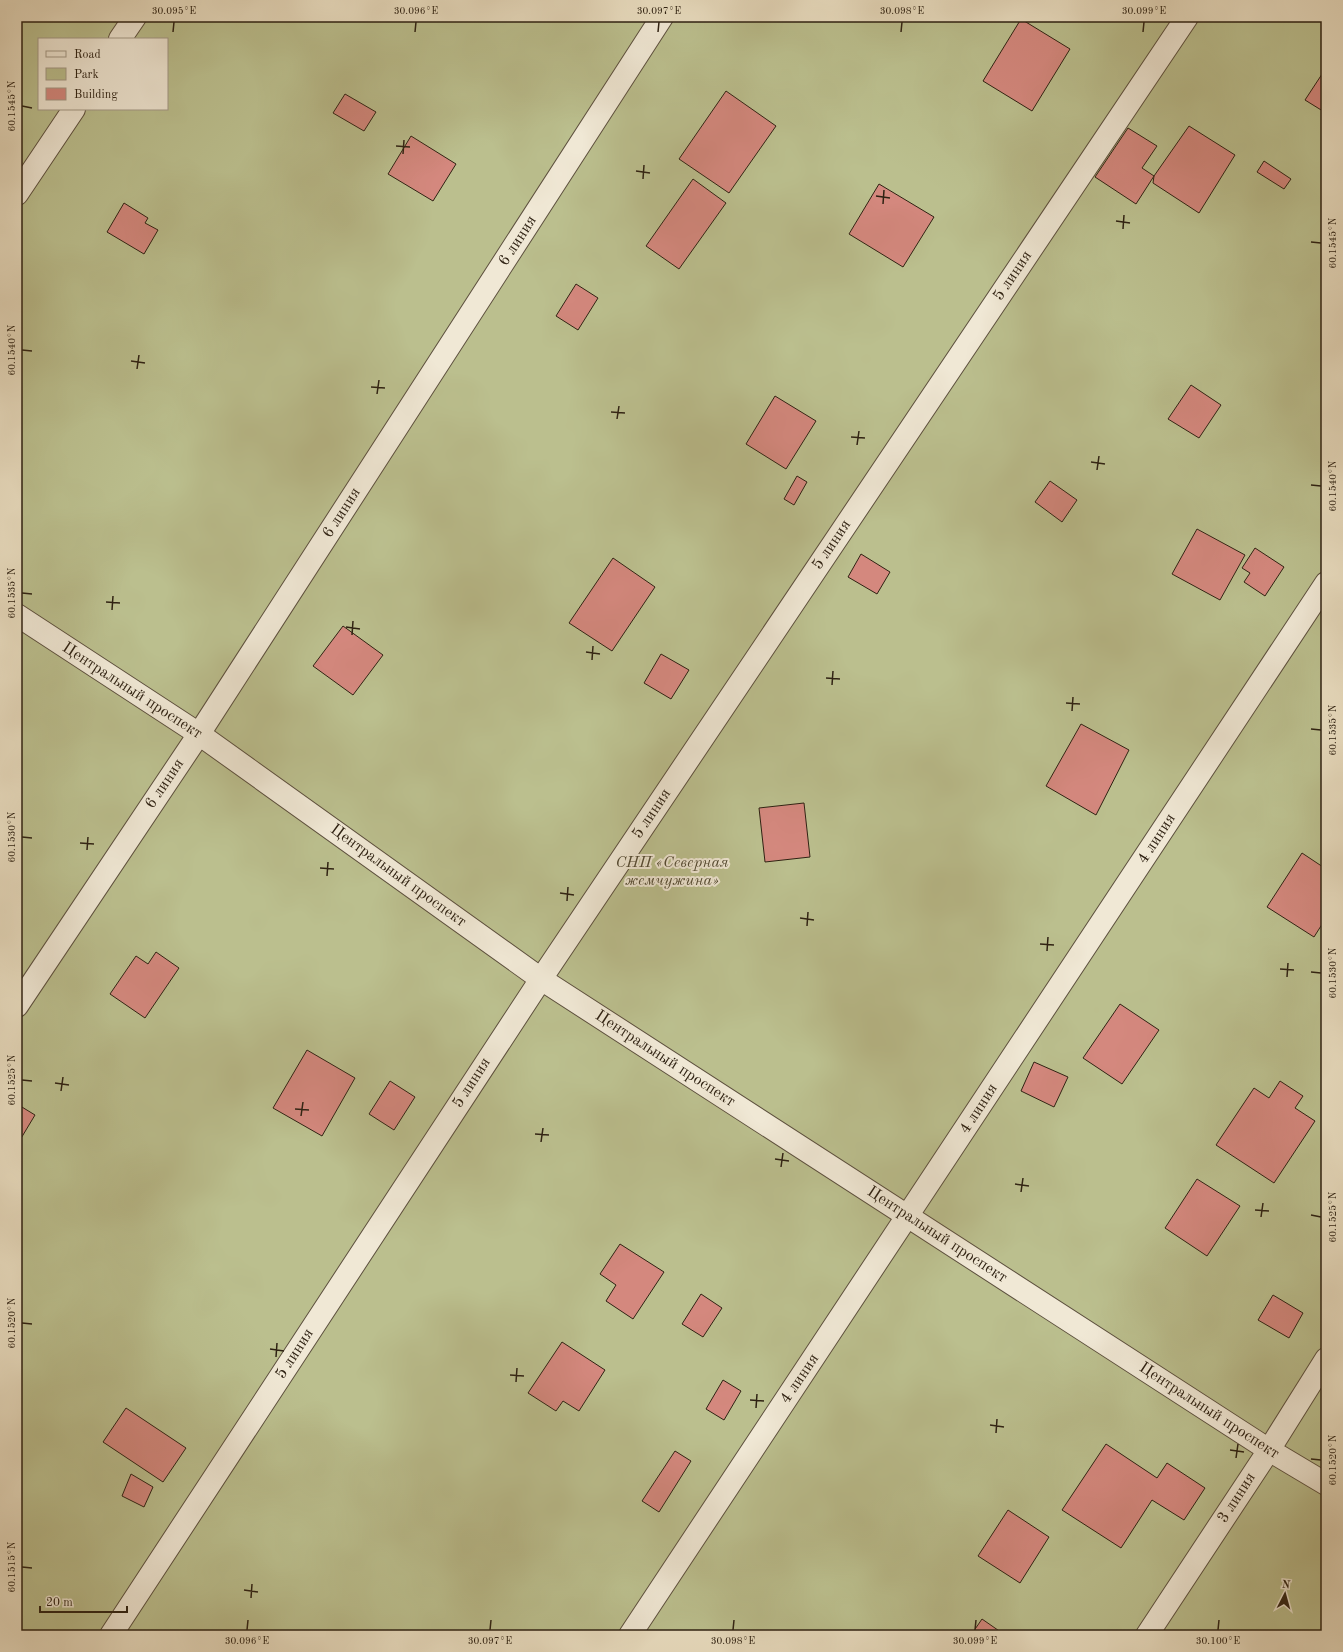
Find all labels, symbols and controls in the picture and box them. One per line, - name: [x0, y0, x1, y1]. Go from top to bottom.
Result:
- text: 30.095°E: [152, 6, 196, 16]
- text: 30.096°E: [394, 6, 438, 16]
- text: 30.097°E: [637, 6, 681, 16]
- text: 30.098°E: [880, 6, 924, 16]
- text: 30.099°E: [1122, 6, 1166, 16]
- legend: [38, 38, 168, 110]
- text: Road: [74, 49, 101, 61]
- text: Park: [74, 69, 99, 81]
- text: 60.1545°N: [7, 80, 17, 132]
- text: Building: [74, 89, 118, 101]
- street label: 6 линия: [496, 213, 540, 269]
- text: 60.1545°N: [1328, 217, 1338, 269]
- street label: 5 линия: [991, 248, 1035, 304]
- text: 60.1540°N: [7, 324, 17, 376]
- text: 60.1540°N: [1328, 460, 1338, 512]
- street label: 6 линия: [320, 485, 364, 541]
- street label: 5 линия: [810, 517, 854, 573]
- text: 60.1535°N: [7, 567, 17, 619]
- street label: Центральный проспект: [59, 640, 205, 742]
- text: 60.1535°N: [1328, 704, 1338, 756]
- street label: 6 линия: [143, 756, 187, 812]
- street label: 5 линия: [630, 786, 674, 842]
- text: 60.1530°N: [7, 811, 17, 863]
- street label: 4 линия: [1135, 811, 1179, 867]
- street label: Центральный проспект: [327, 821, 469, 931]
- park label: СНП «Северная жемчужина»: [615, 855, 729, 889]
- text: 60.1530°N: [1328, 947, 1338, 999]
- street label: Центральный проспект: [592, 1008, 738, 1110]
- text: 60.1525°N: [7, 1054, 17, 1106]
- street label: 5 линия: [450, 1055, 494, 1111]
- street label: 4 линия: [957, 1081, 1001, 1137]
- street label: Центральный проспект: [864, 1184, 1010, 1286]
- text: 60.1525°N: [1328, 1191, 1338, 1243]
- text: 60.1520°N: [7, 1297, 17, 1349]
- street label: 5 линия: [273, 1326, 317, 1382]
- street label: 4 линия: [778, 1351, 822, 1407]
- street label: Центральный проспект: [1136, 1360, 1282, 1462]
- text: 60.1520°N: [1328, 1434, 1338, 1486]
- street label: 3 линия: [1215, 1470, 1259, 1526]
- text: 60.1515°N: [7, 1541, 17, 1593]
- north arrow: [1265, 1574, 1305, 1614]
- text: N: [1281, 1580, 1291, 1592]
- scale bar: [40, 1588, 127, 1614]
- text: 20 m: [46, 1597, 73, 1609]
- text: 30.096°E: [225, 1636, 269, 1646]
- text: 30.097°E: [468, 1636, 512, 1646]
- text: 30.098°E: [711, 1636, 755, 1646]
- text: 30.099°E: [953, 1636, 997, 1646]
- text: 30.100°E: [1196, 1636, 1240, 1646]

